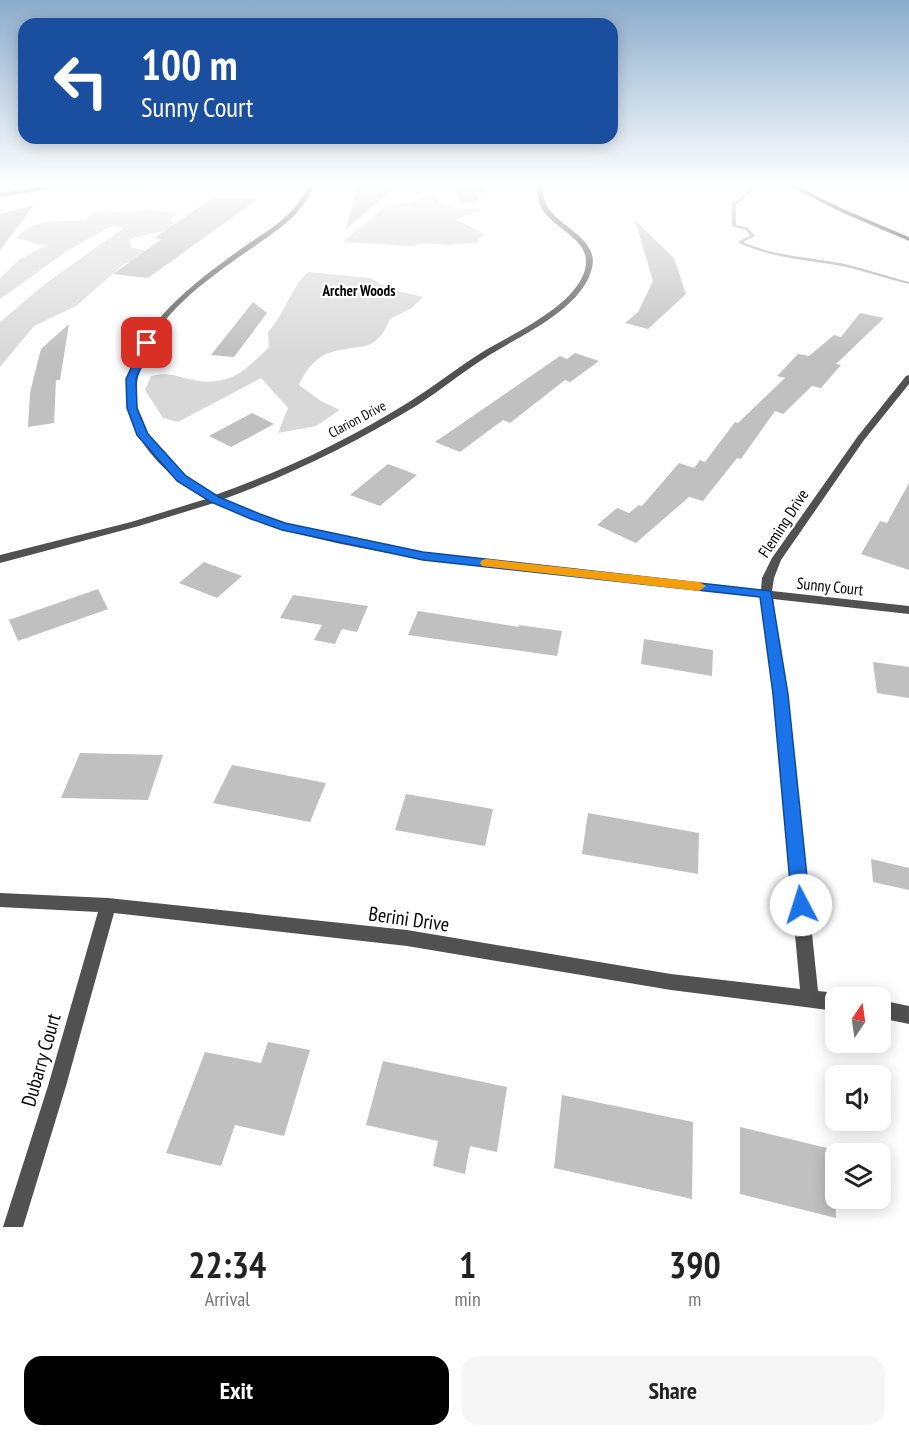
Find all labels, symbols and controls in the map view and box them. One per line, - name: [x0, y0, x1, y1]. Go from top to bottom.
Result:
- text: 100 m: [141, 37, 238, 92]
- icon: left: [42, 42, 120, 120]
- text: Sunny Court: [141, 90, 254, 124]
- district label: Archer Woods: [322, 281, 395, 300]
- pin: [121, 317, 172, 368]
- icon: arrive: [130, 326, 163, 359]
- street label: Clarion Drive: [325, 396, 389, 442]
- street label: Fleming Drive: [754, 485, 812, 561]
- street label: Sunny Court: [796, 573, 865, 599]
- position arrow: [769, 873, 833, 937]
- street label: Berini Drive: [367, 900, 451, 938]
- north arrow: [825, 987, 891, 1053]
- map controls: [825, 987, 891, 1209]
- street label: Dubarry Court: [15, 1010, 67, 1109]
- button: sound: [825, 1065, 891, 1131]
- button: layers: [825, 1143, 891, 1209]
- text: 22:34: [188, 1241, 266, 1288]
- text: 1: [459, 1241, 476, 1288]
- text: 390: [669, 1241, 721, 1288]
- text: Arrival: [205, 1286, 250, 1312]
- text: min: [455, 1286, 481, 1312]
- text: m: [688, 1286, 701, 1312]
- button: Exit: [24, 1356, 449, 1425]
- button: Share: [461, 1356, 885, 1425]

